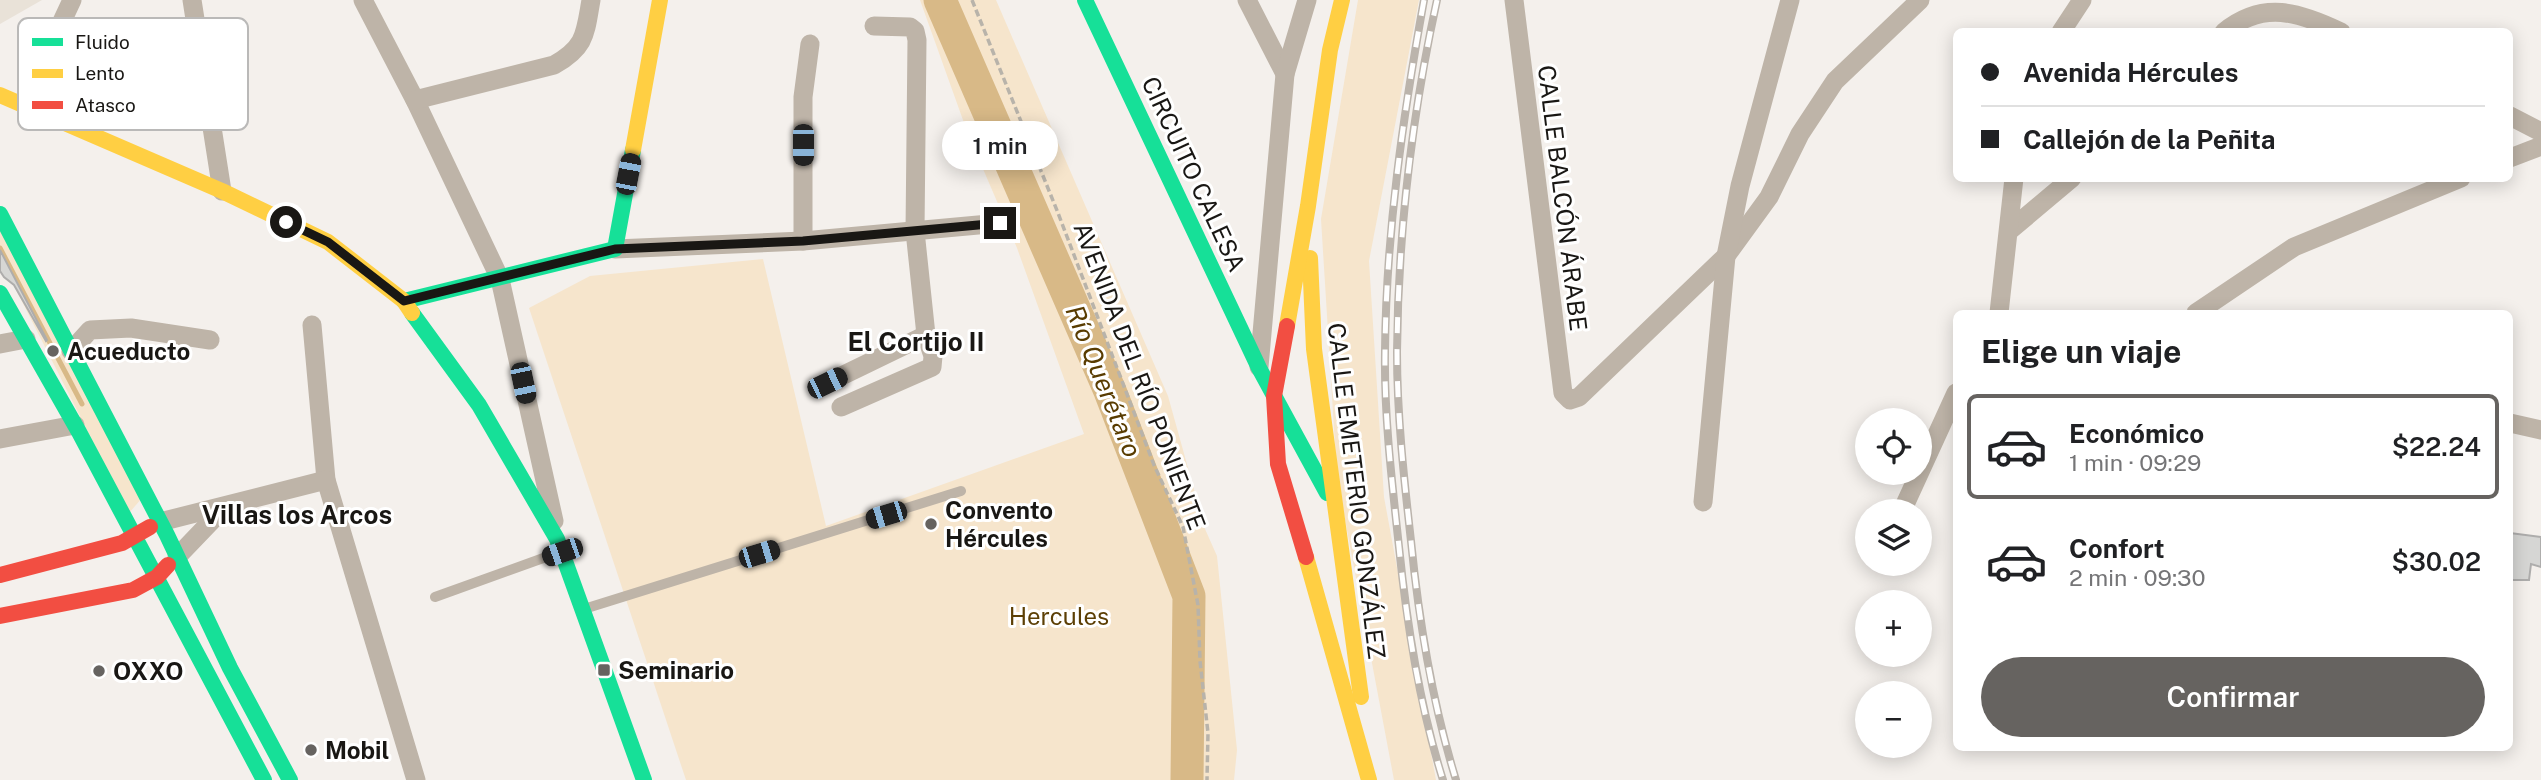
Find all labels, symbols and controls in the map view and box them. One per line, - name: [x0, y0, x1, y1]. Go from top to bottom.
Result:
- legend: [18, 18, 248, 130]
- text: Fluido: [75, 31, 130, 53]
- text: Avenida Hércules: [2023, 57, 2238, 88]
- text: Lento: [75, 62, 125, 84]
- street label: CALLE BALCÓN ÁRABE: [1533, 63, 1593, 333]
- street label: CIRCUITO CALESA: [1137, 72, 1251, 276]
- text: Atasco: [75, 94, 136, 116]
- callout: 1 min: [942, 122, 1058, 170]
- car: [793, 124, 814, 166]
- text: Callejón de la Peñita: [2023, 124, 2276, 155]
- text: 1 min: [973, 132, 1027, 159]
- car: [614, 151, 643, 197]
- route start: [270, 206, 302, 238]
- route end: [984, 207, 1016, 239]
- street label: AVENIDA DEL RÍO PONIENTE: [1068, 218, 1212, 534]
- water label: Río Querétaro: [1059, 300, 1149, 462]
- street label: CALLE EMETERIO GONZÁLEZ: [1322, 321, 1392, 661]
- district label: El Cortijo II: [847, 326, 985, 357]
- text: Elige un viaje: [1981, 333, 2181, 370]
- place label: Acueducto: [67, 337, 190, 365]
- marker: Acueducto: [45, 343, 61, 359]
- car: [509, 360, 538, 406]
- car: [804, 364, 851, 402]
- map controls: [1855, 408, 1932, 758]
- button: locate: [1855, 408, 1932, 485]
- icon: car: [1985, 415, 2048, 478]
- text: Económico: [2069, 418, 2204, 449]
- text: $22.24: [2392, 431, 2481, 462]
- text: 1 min · 09:29: [2069, 449, 2201, 476]
- place label: Convento Hércules: [945, 496, 1053, 552]
- district label: Villas los Arcos: [202, 499, 392, 530]
- car: [863, 499, 910, 531]
- button: layers: [1855, 499, 1932, 576]
- marker: Convento Hércules: [923, 516, 939, 532]
- icon: car: [1985, 530, 2048, 593]
- text: Confort: [2069, 533, 2165, 564]
- car: [539, 535, 586, 569]
- car: [736, 538, 783, 570]
- text: $30.02: [2392, 546, 2481, 577]
- text: 2 min · 09:30: [2069, 564, 2206, 591]
- button: +: [1855, 590, 1932, 667]
- park label: Hercules: [1009, 602, 1109, 630]
- place label: Seminario: [618, 656, 734, 684]
- place label: OXXO: [113, 657, 184, 685]
- button: Confirmar: [1981, 657, 2485, 737]
- marker: Seminario: [596, 662, 612, 678]
- marker: OXXO: [91, 663, 107, 679]
- button: −: [1855, 681, 1932, 758]
- place label: Mobil: [325, 736, 390, 764]
- marker: Mobil: [303, 742, 319, 758]

